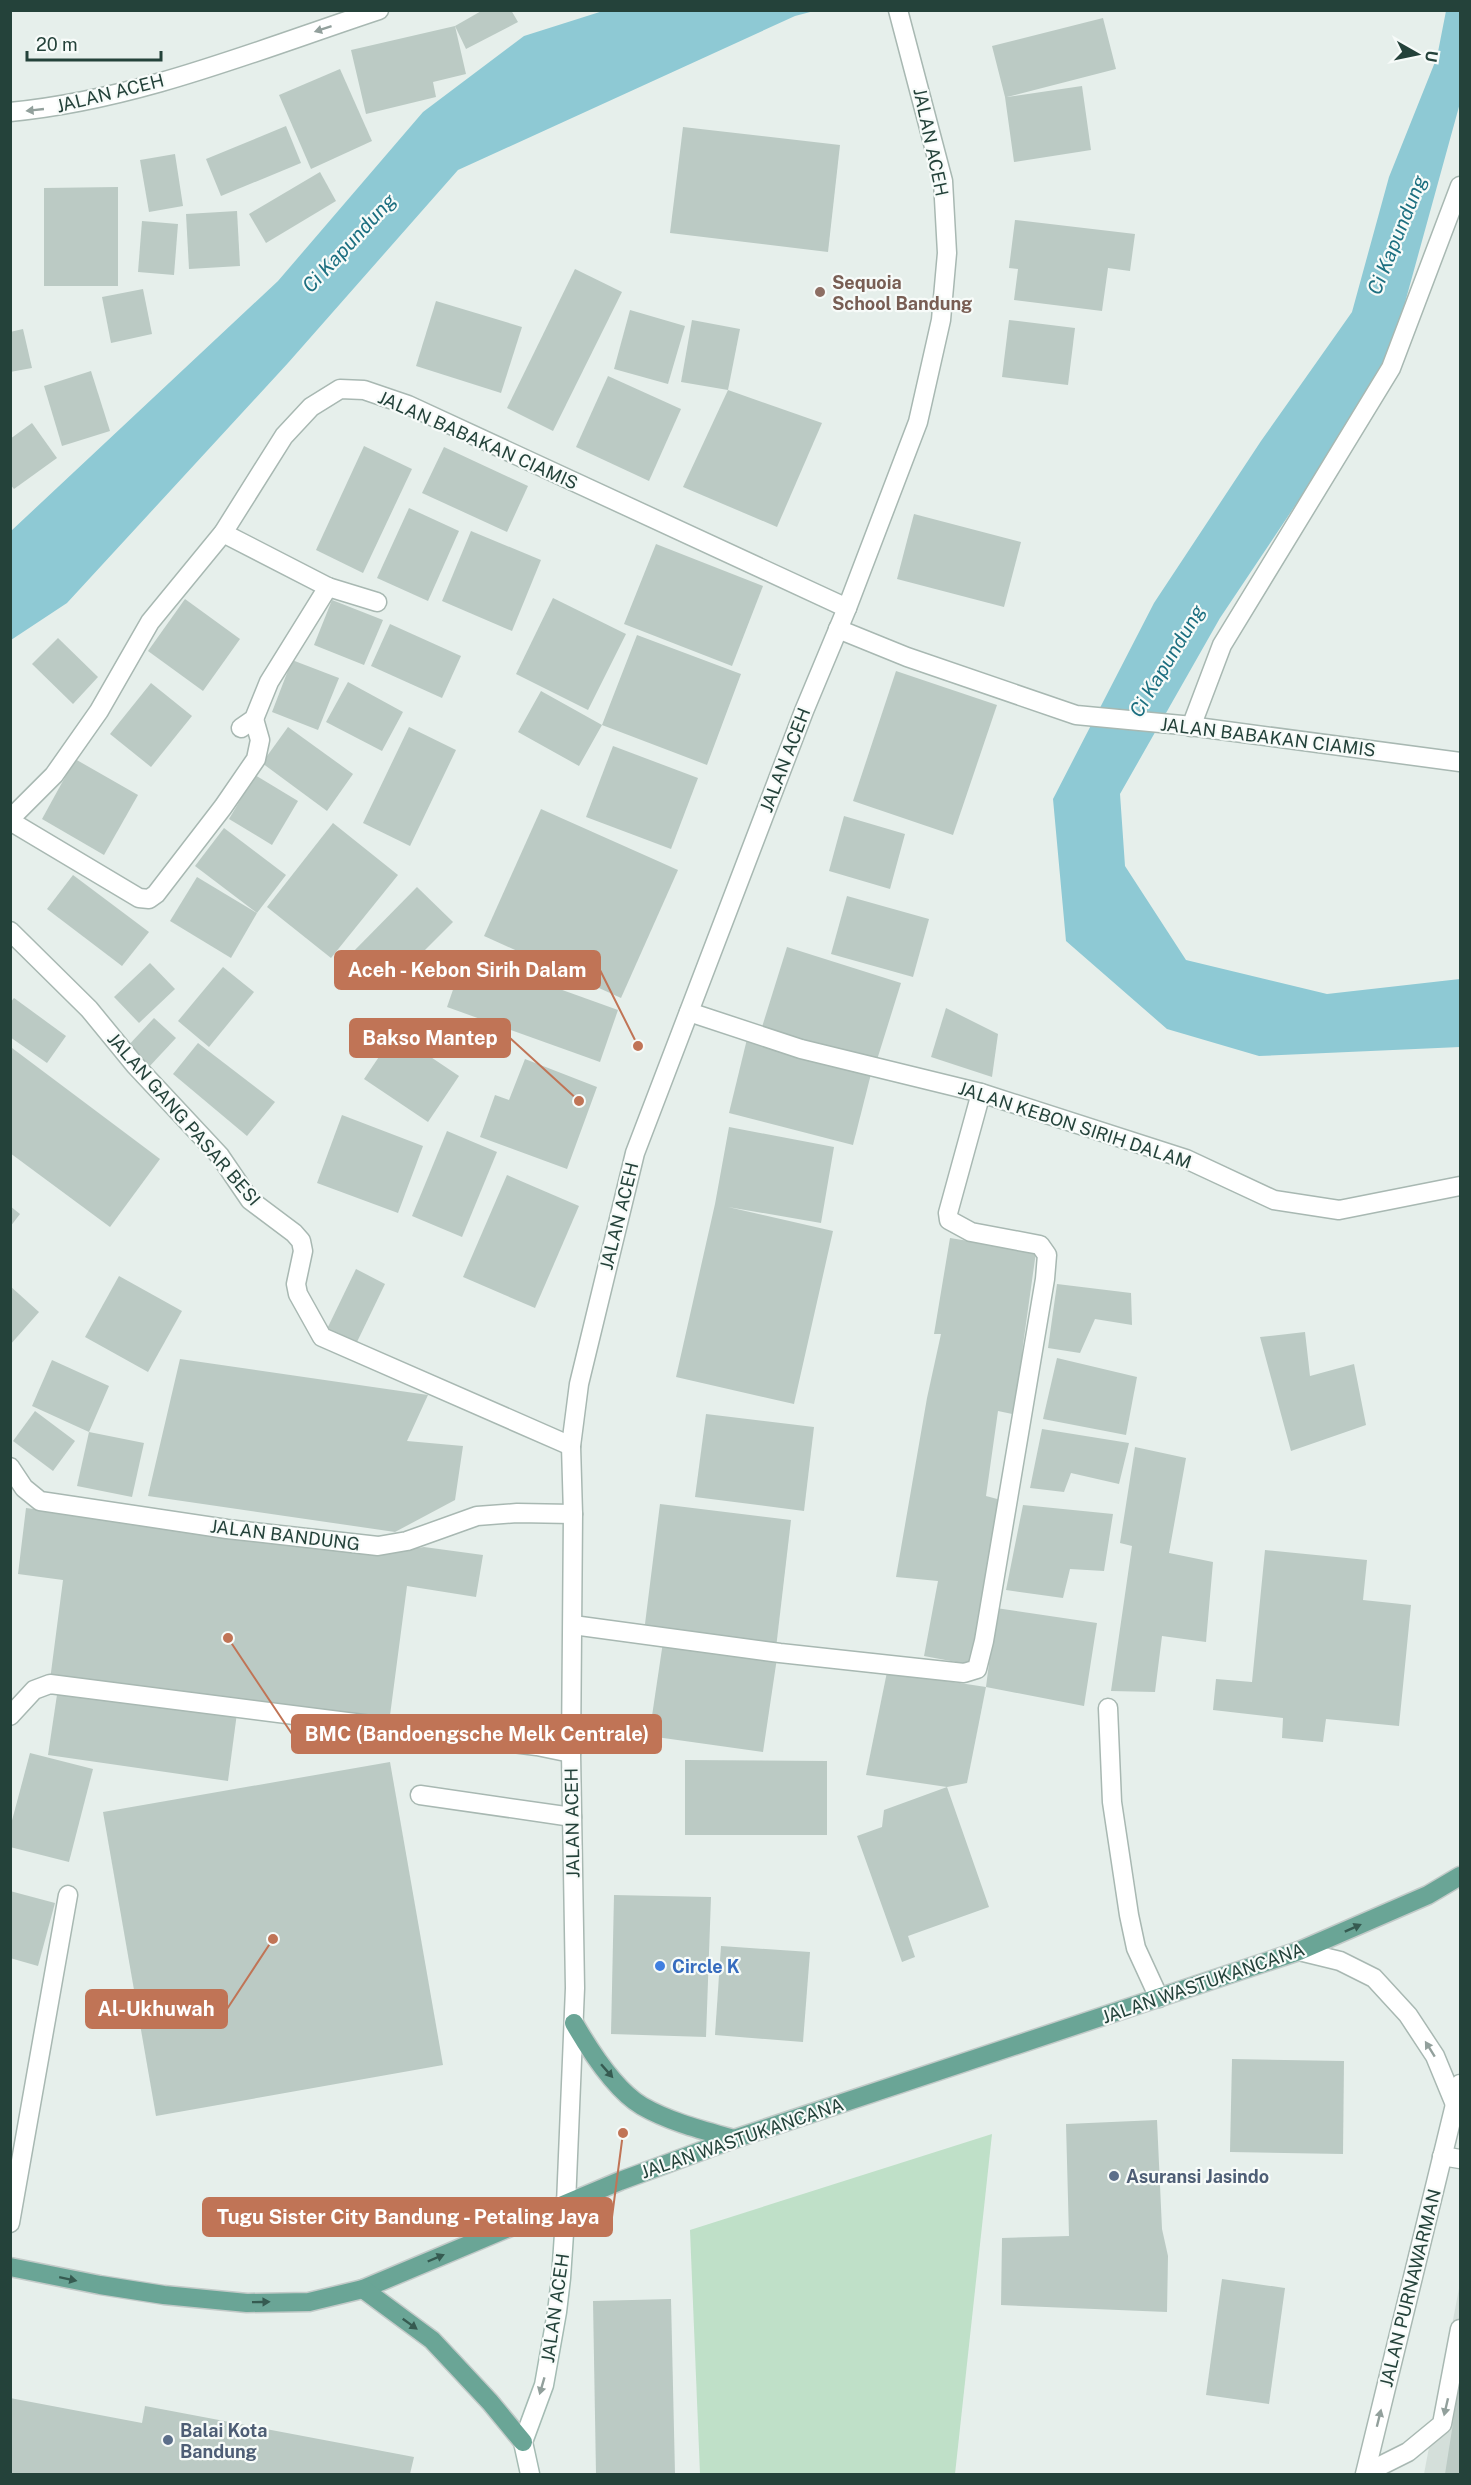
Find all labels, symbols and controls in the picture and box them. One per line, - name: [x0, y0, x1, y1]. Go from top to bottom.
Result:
- scale bar: [27, 24, 160, 62]
- north arrow: [1387, 24, 1447, 84]
- one-way arrow: [314, 25, 332, 34]
- text: 20 m: [36, 34, 78, 55]
- text: U: [1421, 49, 1442, 63]
- street label: JALAN ACEH: [54, 69, 166, 117]
- street label: JALAN ACEH: [909, 86, 953, 198]
- one-way arrow: [25, 105, 44, 115]
- water label: Ci Kapundung: [1362, 172, 1432, 298]
- water label: Ci Kapundung: [297, 188, 401, 298]
- place label: Sequoia School Bandung: [832, 272, 972, 314]
- marker: Sequoia School Bandung: [813, 285, 827, 299]
- street label: JALAN BABAKAN CIAMIS: [375, 386, 581, 494]
- water label: Ci Kapundung: [1124, 600, 1210, 721]
- street label: JALAN ACEH: [755, 705, 815, 815]
- street label: JALAN BABAKAN CIAMIS: [1159, 713, 1377, 761]
- callout: Aceh - Kebon Sirih Dalam: [335, 951, 600, 989]
- text: Aceh - Kebon Sirih Dalam: [348, 958, 586, 982]
- callout: Bakso Mantep: [350, 1019, 510, 1057]
- text: Bakso Mantep: [362, 1026, 498, 1050]
- street label: JALAN GANG PASAR BESI: [103, 1028, 265, 1210]
- street label: JALAN KEBON SIRIH DALAM: [956, 1077, 1194, 1173]
- street label: JALAN ACEH: [595, 1160, 643, 1272]
- street label: JALAN BANDUNG: [209, 1515, 361, 1555]
- callout: BMC (Bandoengsche Melk Centrale): [292, 1715, 661, 1753]
- text: BMC (Bandoengsche Melk Centrale): [305, 1722, 649, 1746]
- street label: JALAN ACEH: [561, 1768, 583, 1878]
- one-way arrow: [1344, 1923, 1362, 1932]
- street label: JALAN WASTUKANCANA: [1099, 1938, 1307, 2028]
- place label: Circle K: [672, 1956, 740, 1977]
- marker: Circle K: [653, 1959, 667, 1973]
- callout: Al-Ukhuwah: [86, 1990, 227, 2028]
- text: Al-Ukhuwah: [97, 1997, 215, 2021]
- one-way arrow: [1425, 2041, 1436, 2057]
- one-way arrow: [600, 2063, 613, 2078]
- street label: JALAN WASTUKANCANA: [638, 2093, 846, 2183]
- place label: Asuransi Jasindo: [1126, 2166, 1269, 2187]
- marker: Asuransi Jasindo: [1107, 2169, 1121, 2183]
- street label: JALAN PURNAWARMAN: [1375, 2187, 1445, 2389]
- callout: Tugu Sister City Bandung - Petaling Jaya: [203, 2198, 612, 2236]
- text: Tugu Sister City Bandung - Petaling Jaya: [217, 2205, 599, 2229]
- street label: JALAN ACEH: [537, 2252, 573, 2364]
- one-way arrow: [427, 2253, 445, 2262]
- one-way arrow: [59, 2275, 78, 2284]
- one-way arrow: [252, 2298, 271, 2307]
- one-way arrow: [403, 2317, 418, 2329]
- one-way arrow: [537, 2377, 547, 2395]
- one-way arrow: [1441, 2398, 1451, 2416]
- one-way arrow: [1375, 2408, 1384, 2427]
- place label: Balai Kota Bandung: [180, 2420, 267, 2462]
- marker: Balai Kota Bandung: [161, 2433, 175, 2447]

